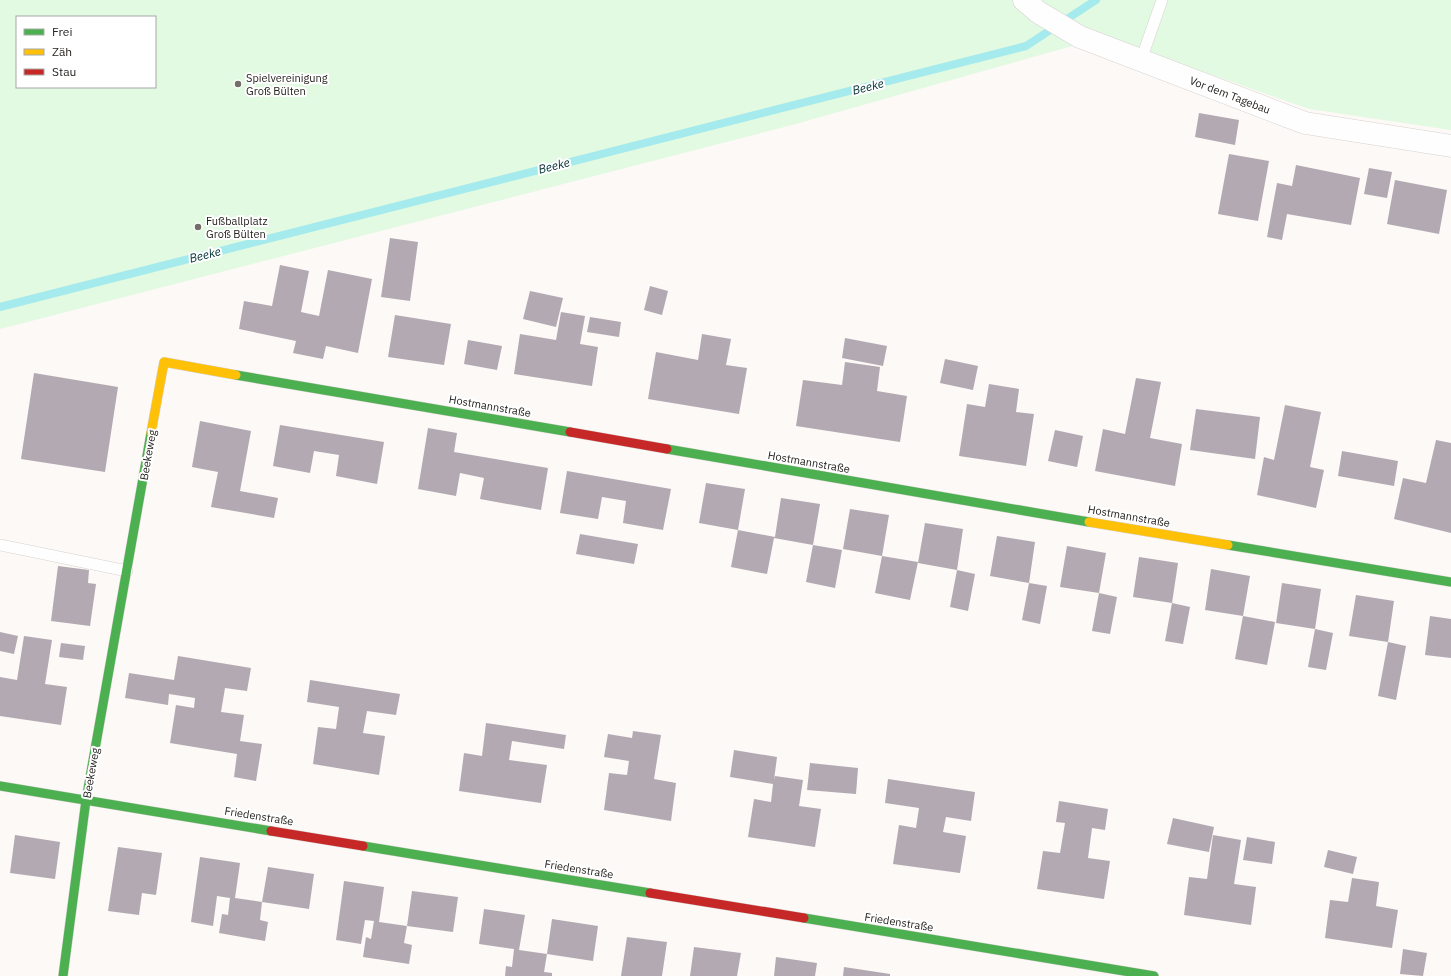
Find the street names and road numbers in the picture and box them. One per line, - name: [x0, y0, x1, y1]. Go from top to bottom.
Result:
- street label: Vor dem Tagebau: [1188, 73, 1272, 117]
- street label: Hostmannstraße: [448, 392, 532, 420]
- street label: Beekeweg: [137, 428, 159, 481]
- street label: Hostmannstraße: [767, 448, 851, 476]
- street label: Hostmannstraße: [1087, 502, 1171, 530]
- street label: Beekeweg: [80, 746, 102, 799]
- street label: Friedenstraße: [224, 804, 294, 828]
- street label: Friedenstraße: [544, 857, 614, 881]
- street label: Friedenstraße: [864, 910, 934, 934]

